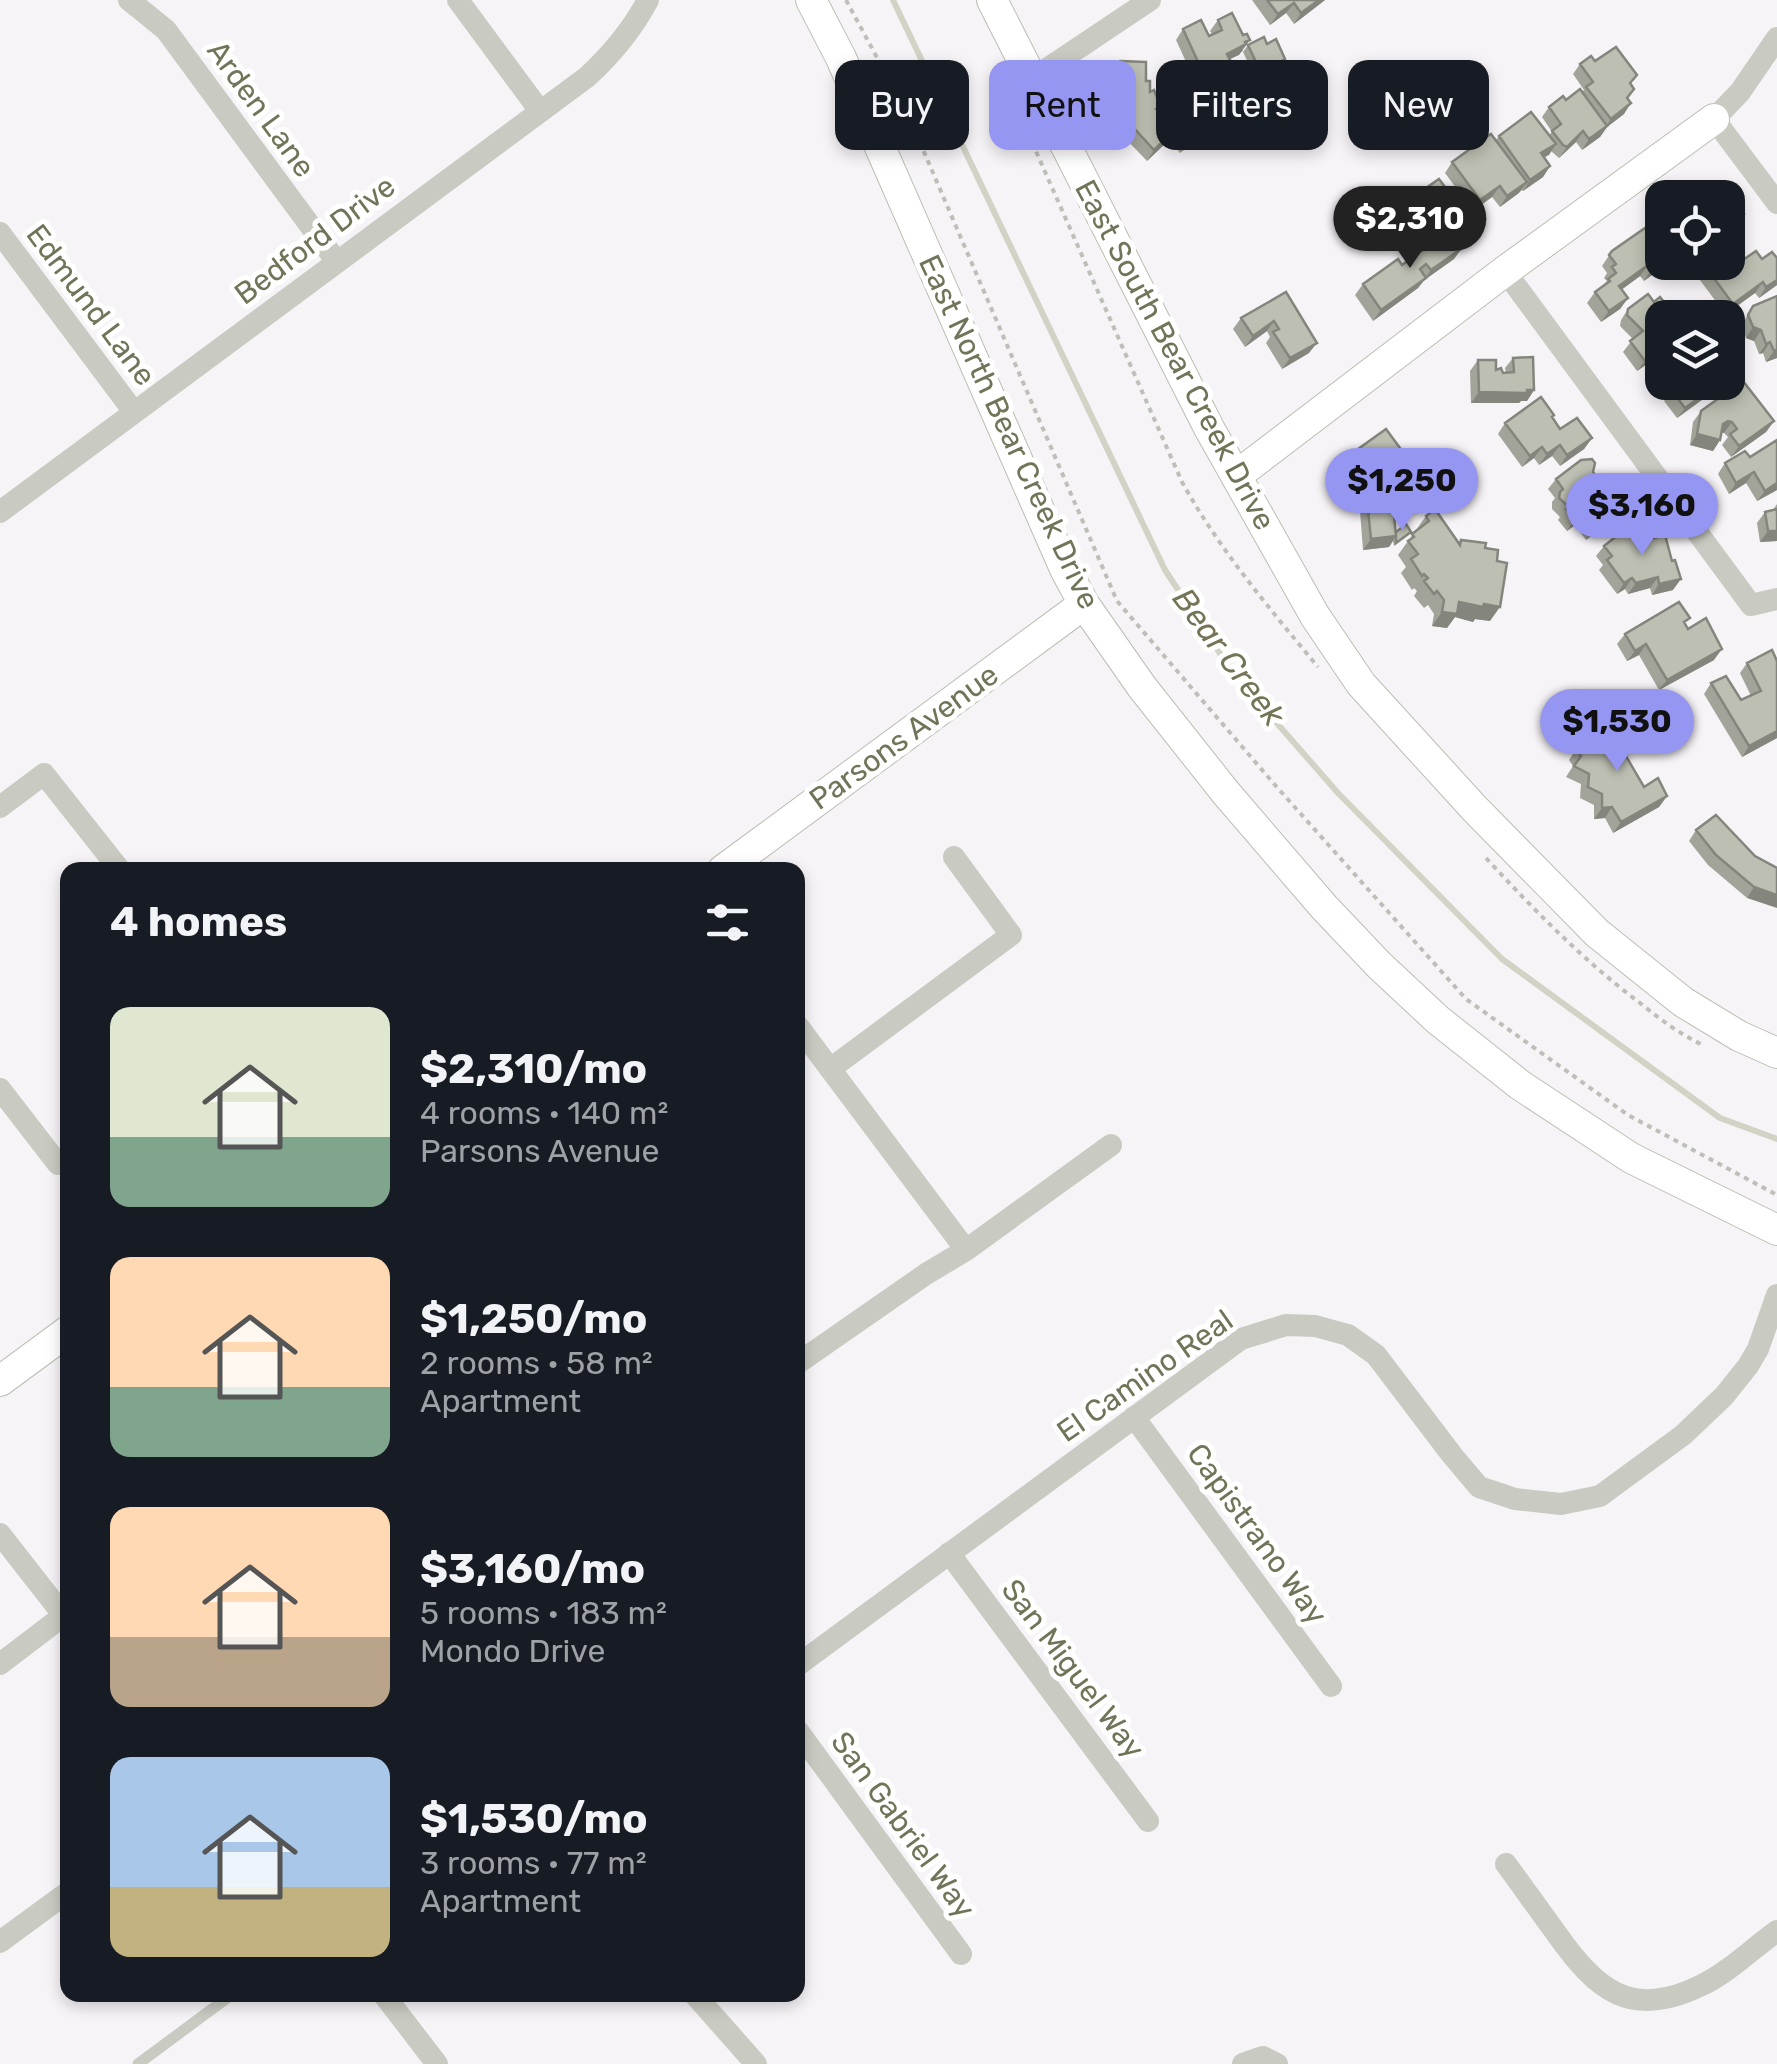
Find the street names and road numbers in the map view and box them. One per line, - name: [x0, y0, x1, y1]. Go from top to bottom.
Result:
- street label: Arden Lane: [199, 34, 323, 184]
- street label: Bedford Drive: [228, 168, 402, 312]
- street label: East South Bear Creek Drive: [1067, 174, 1283, 536]
- street label: Edmund Lane: [19, 217, 163, 393]
- street label: East North Bear Creek Drive: [911, 249, 1107, 615]
- street label: Parsons Avenue: [803, 656, 1005, 818]
- street label: El Camino Real: [1050, 1302, 1240, 1450]
- street label: Capistrano Way: [1179, 1437, 1335, 1631]
- street label: San Miguel Way: [994, 1572, 1152, 1766]
- street label: San Gabriel Way: [823, 1725, 983, 1925]

